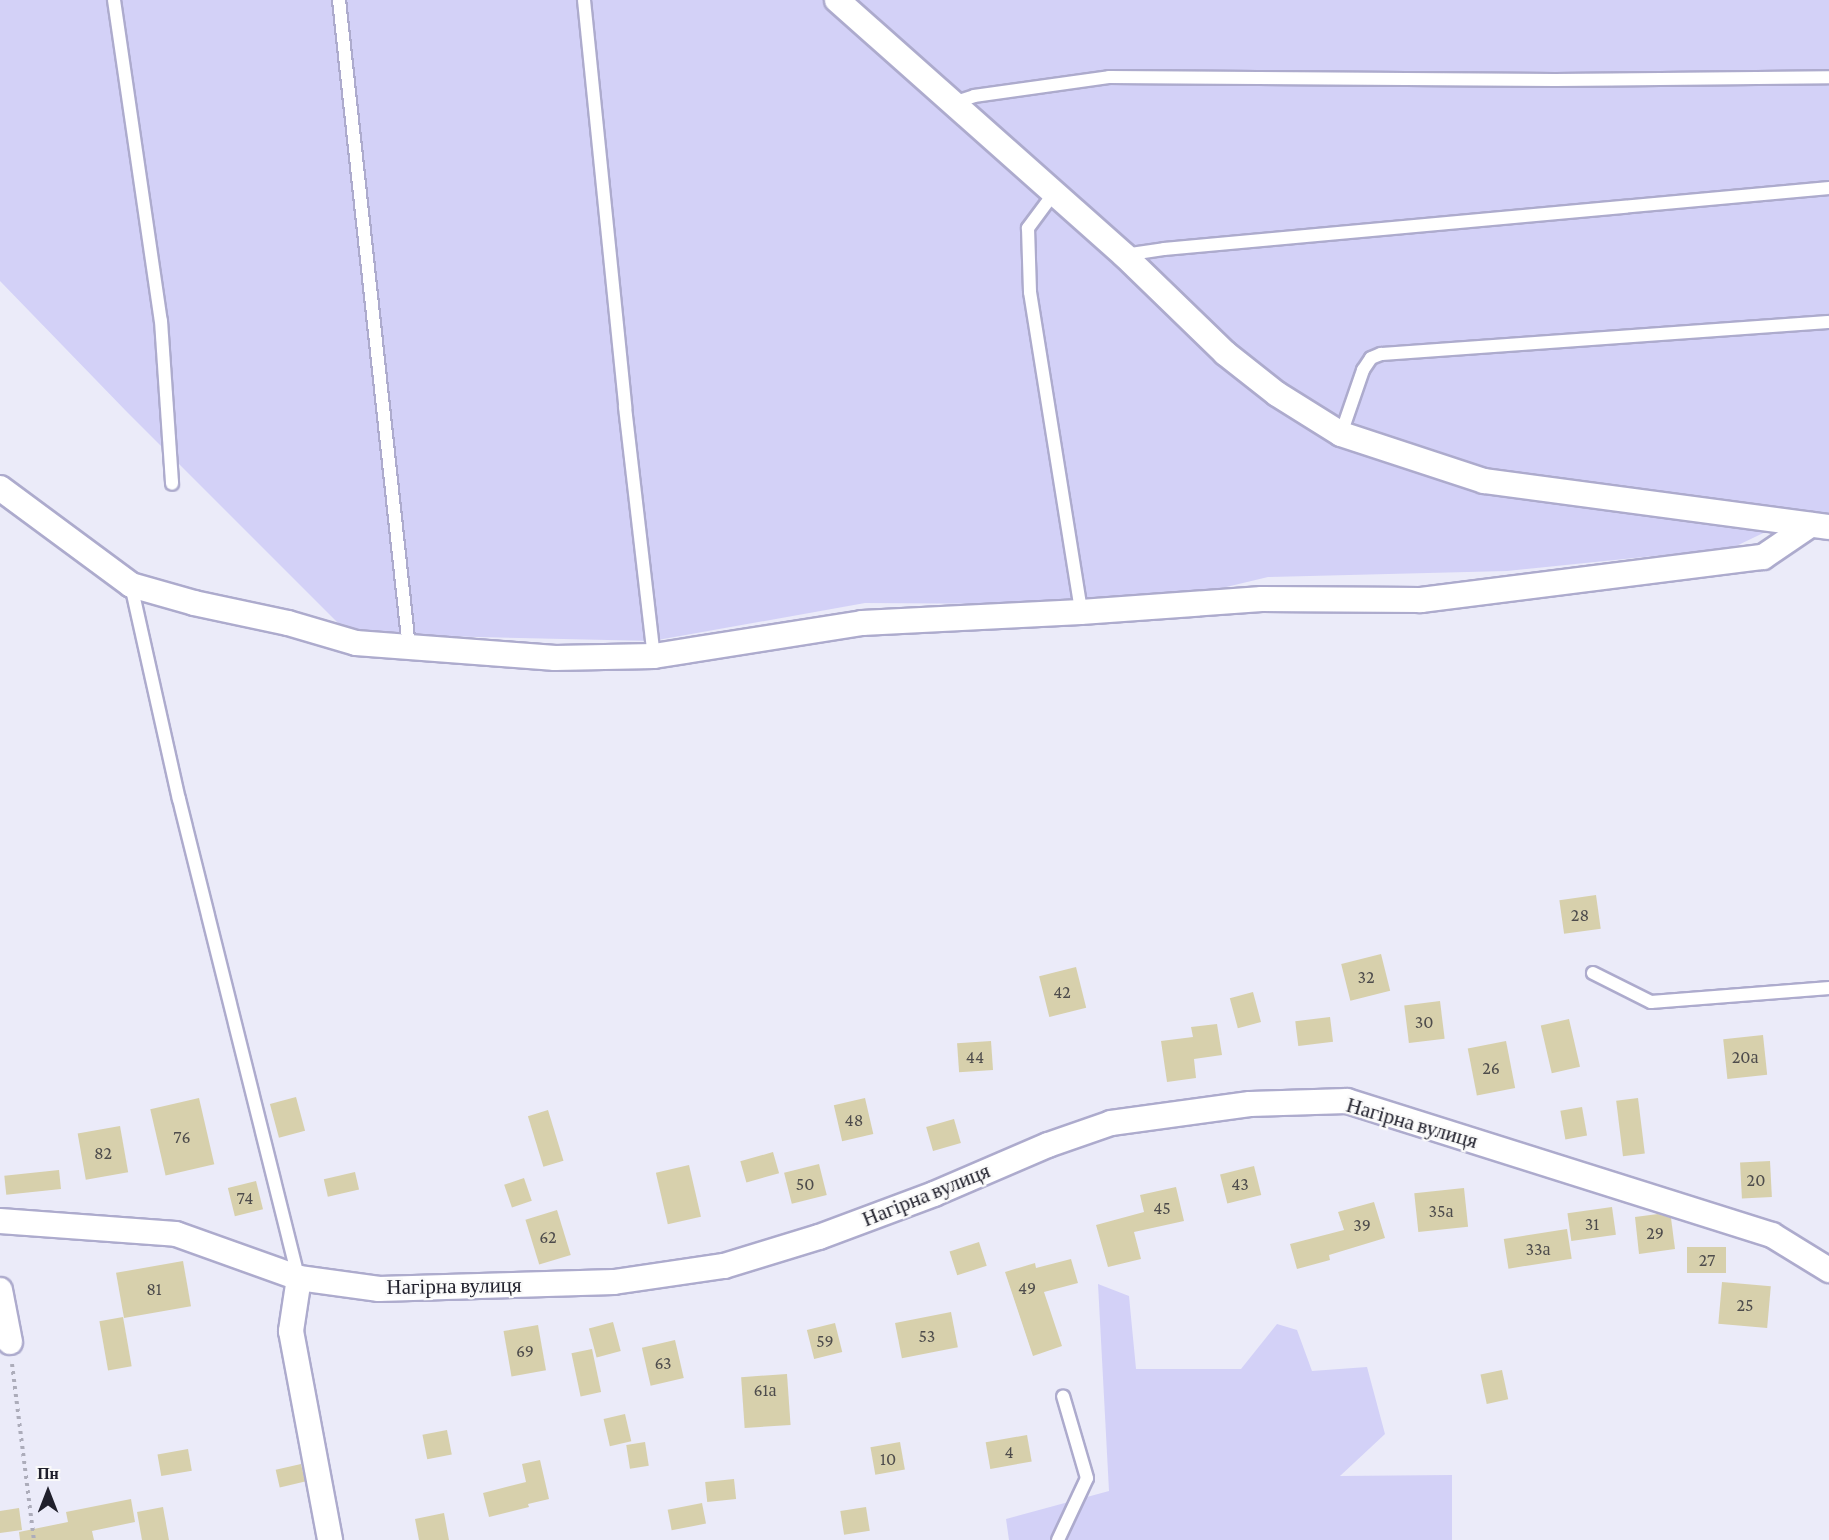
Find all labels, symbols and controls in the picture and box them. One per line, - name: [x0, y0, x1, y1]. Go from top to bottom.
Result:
- house number: 28: [1571, 904, 1589, 926]
- house number: 32: [1357, 966, 1375, 988]
- house number: 42: [1053, 981, 1071, 1003]
- house number: 30: [1415, 1011, 1433, 1033]
- house number: 44: [966, 1046, 984, 1068]
- house number: 20а: [1732, 1046, 1758, 1068]
- house number: 26: [1482, 1057, 1500, 1079]
- street label: Нагірна вулиця: [1343, 1092, 1481, 1154]
- house number: 48: [845, 1109, 863, 1131]
- house number: 76: [173, 1126, 191, 1148]
- house number: 82: [94, 1142, 112, 1164]
- street label: Нагірна вулиця: [859, 1158, 993, 1232]
- house number: 20: [1747, 1169, 1765, 1191]
- house number: 50: [796, 1173, 814, 1195]
- house number: 43: [1231, 1173, 1249, 1195]
- house number: 74: [237, 1187, 253, 1209]
- house number: 45: [1153, 1197, 1171, 1219]
- house number: 35а: [1428, 1200, 1454, 1222]
- house number: 31: [1585, 1213, 1599, 1235]
- house number: 39: [1353, 1214, 1371, 1236]
- house number: 29: [1646, 1222, 1664, 1244]
- house number: 62: [539, 1226, 557, 1248]
- house number: 33а: [1526, 1238, 1550, 1260]
- house number: 27: [1699, 1249, 1715, 1271]
- street label: Нагірна вулиця: [386, 1272, 522, 1300]
- house number: 49: [1018, 1277, 1036, 1299]
- house number: 81: [146, 1278, 162, 1300]
- house number: 25: [1736, 1294, 1754, 1316]
- house number: 53: [919, 1325, 935, 1347]
- house number: 59: [816, 1330, 834, 1352]
- house number: 69: [516, 1340, 534, 1362]
- house number: 63: [654, 1352, 672, 1374]
- house number: 61а: [753, 1379, 777, 1401]
- house number: 4: [1004, 1441, 1014, 1463]
- house number: 10: [880, 1448, 896, 1470]
- north arrow: [18, 1462, 78, 1522]
- text: Пн: [37, 1465, 59, 1482]

